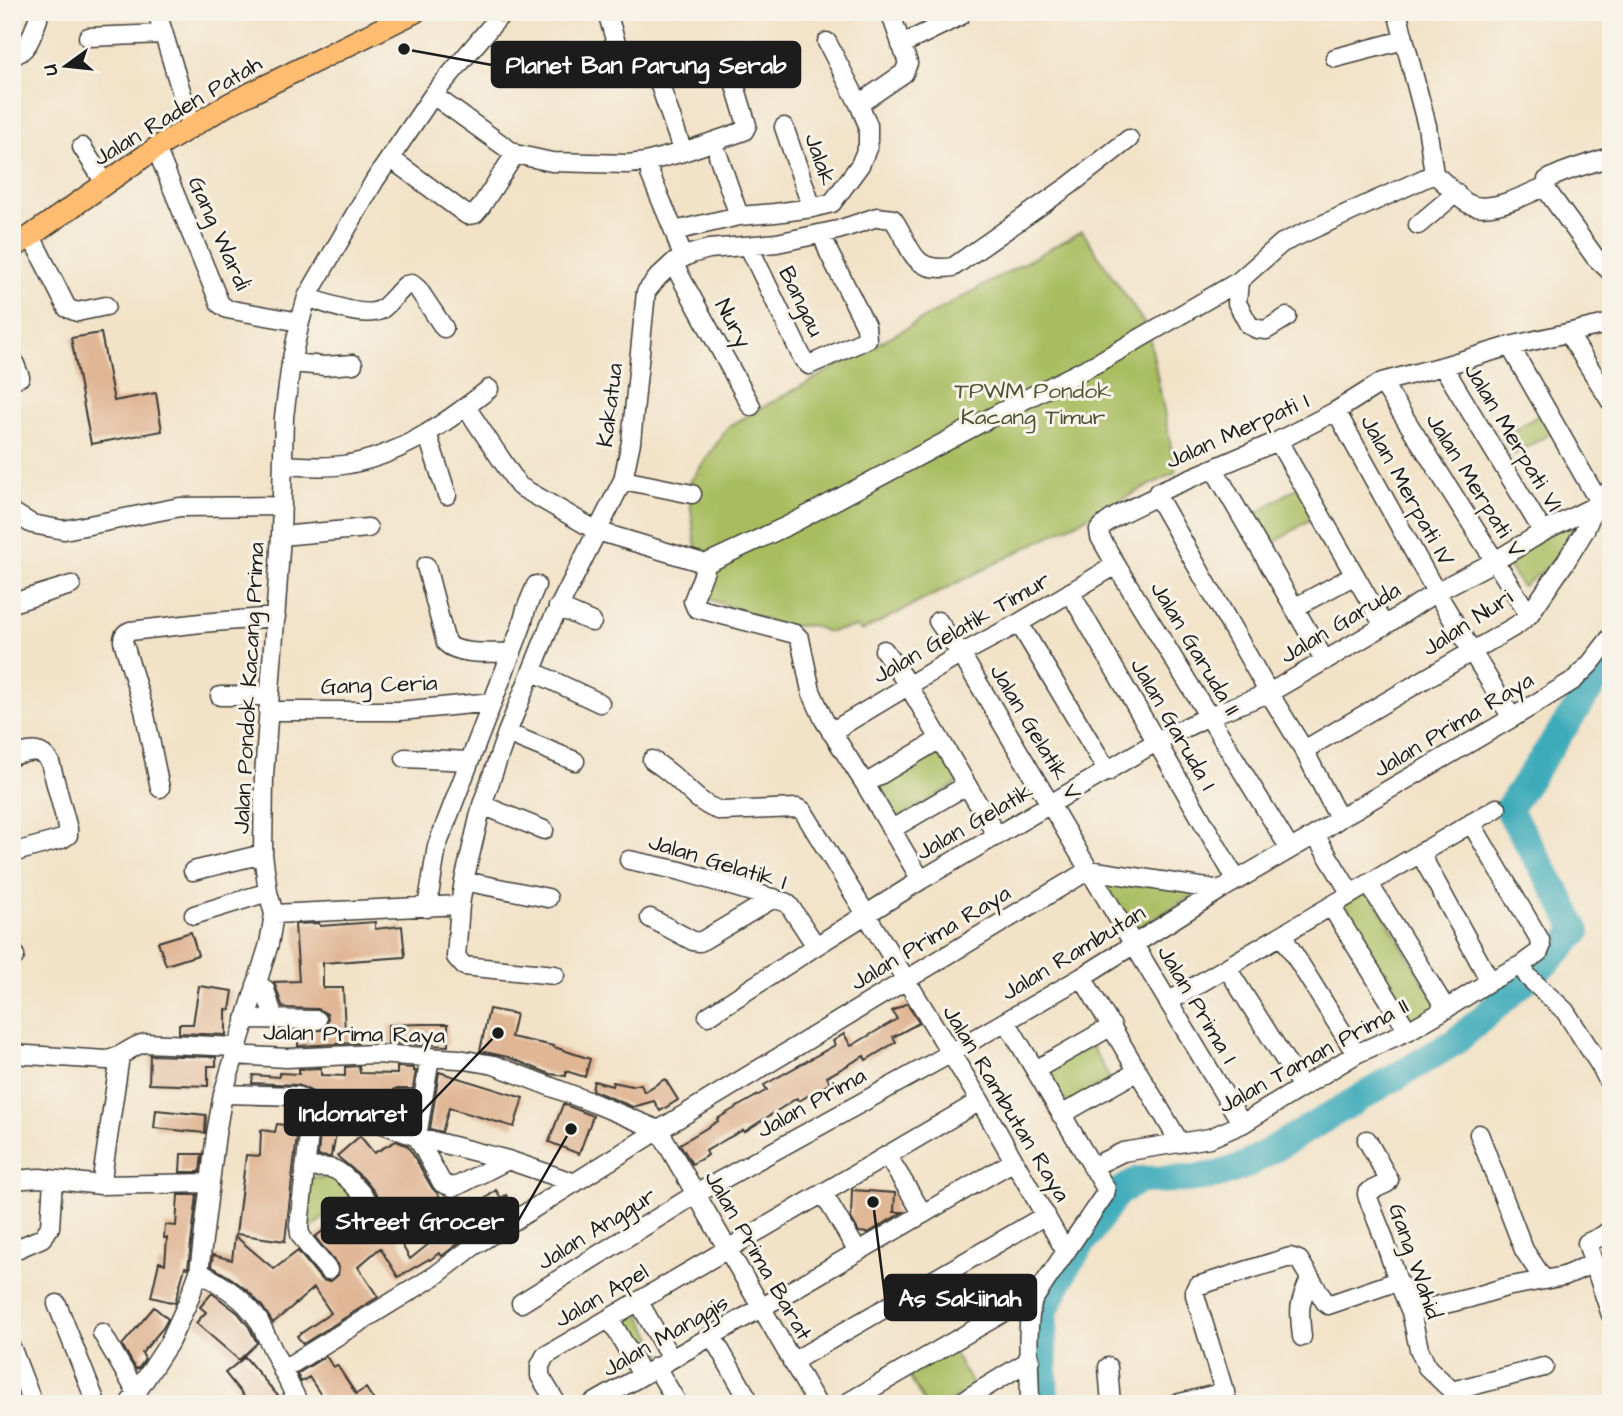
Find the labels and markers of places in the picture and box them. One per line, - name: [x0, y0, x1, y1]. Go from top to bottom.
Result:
- callout: Planet Ban Parung Serab: [492, 42, 800, 87]
- callout: Indomaret: [285, 1090, 421, 1135]
- callout: Street Grocer: [322, 1198, 518, 1243]
- callout: As Sakiinah: [885, 1275, 1036, 1320]

